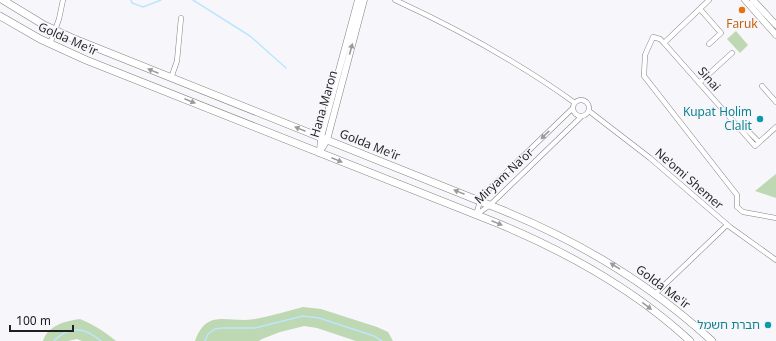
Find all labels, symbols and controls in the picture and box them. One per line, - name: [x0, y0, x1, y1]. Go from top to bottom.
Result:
- marker: Faruk: [737, 5, 747, 15]
- place label: Faruk: [726, 15, 758, 32]
- street label: Golda Me'ir: [36, 18, 101, 59]
- one-way arrow: [348, 43, 354, 55]
- street label: Sinai: [694, 63, 725, 94]
- one-way arrow: [146, 67, 158, 73]
- street label: Hana Maron: [306, 68, 341, 139]
- one-way arrow: [184, 99, 196, 105]
- place label: Kupat Holim Clalit: [683, 103, 753, 134]
- marker: Kupat Holim Clalit: [755, 114, 765, 124]
- street label: Golda Me'ir: [337, 125, 403, 164]
- one-way arrow: [294, 126, 305, 132]
- one-way arrow: [540, 130, 550, 140]
- street label: Miryam Na'or: [471, 144, 537, 207]
- street label: Ne'omi Shemer: [652, 144, 727, 213]
- one-way arrow: [331, 157, 343, 163]
- one-way arrow: [453, 189, 465, 195]
- one-way arrow: [491, 220, 502, 226]
- street label: Golda Me'ir: [633, 261, 694, 313]
- one-way arrow: [609, 262, 620, 270]
- one-way arrow: [641, 302, 652, 310]
- scale bar: [10, 307, 73, 333]
- text: 100 m: [16, 312, 51, 329]
- place label: חברת חשמל: [697, 316, 760, 333]
- marker: חברת חשמל: [763, 320, 773, 330]

